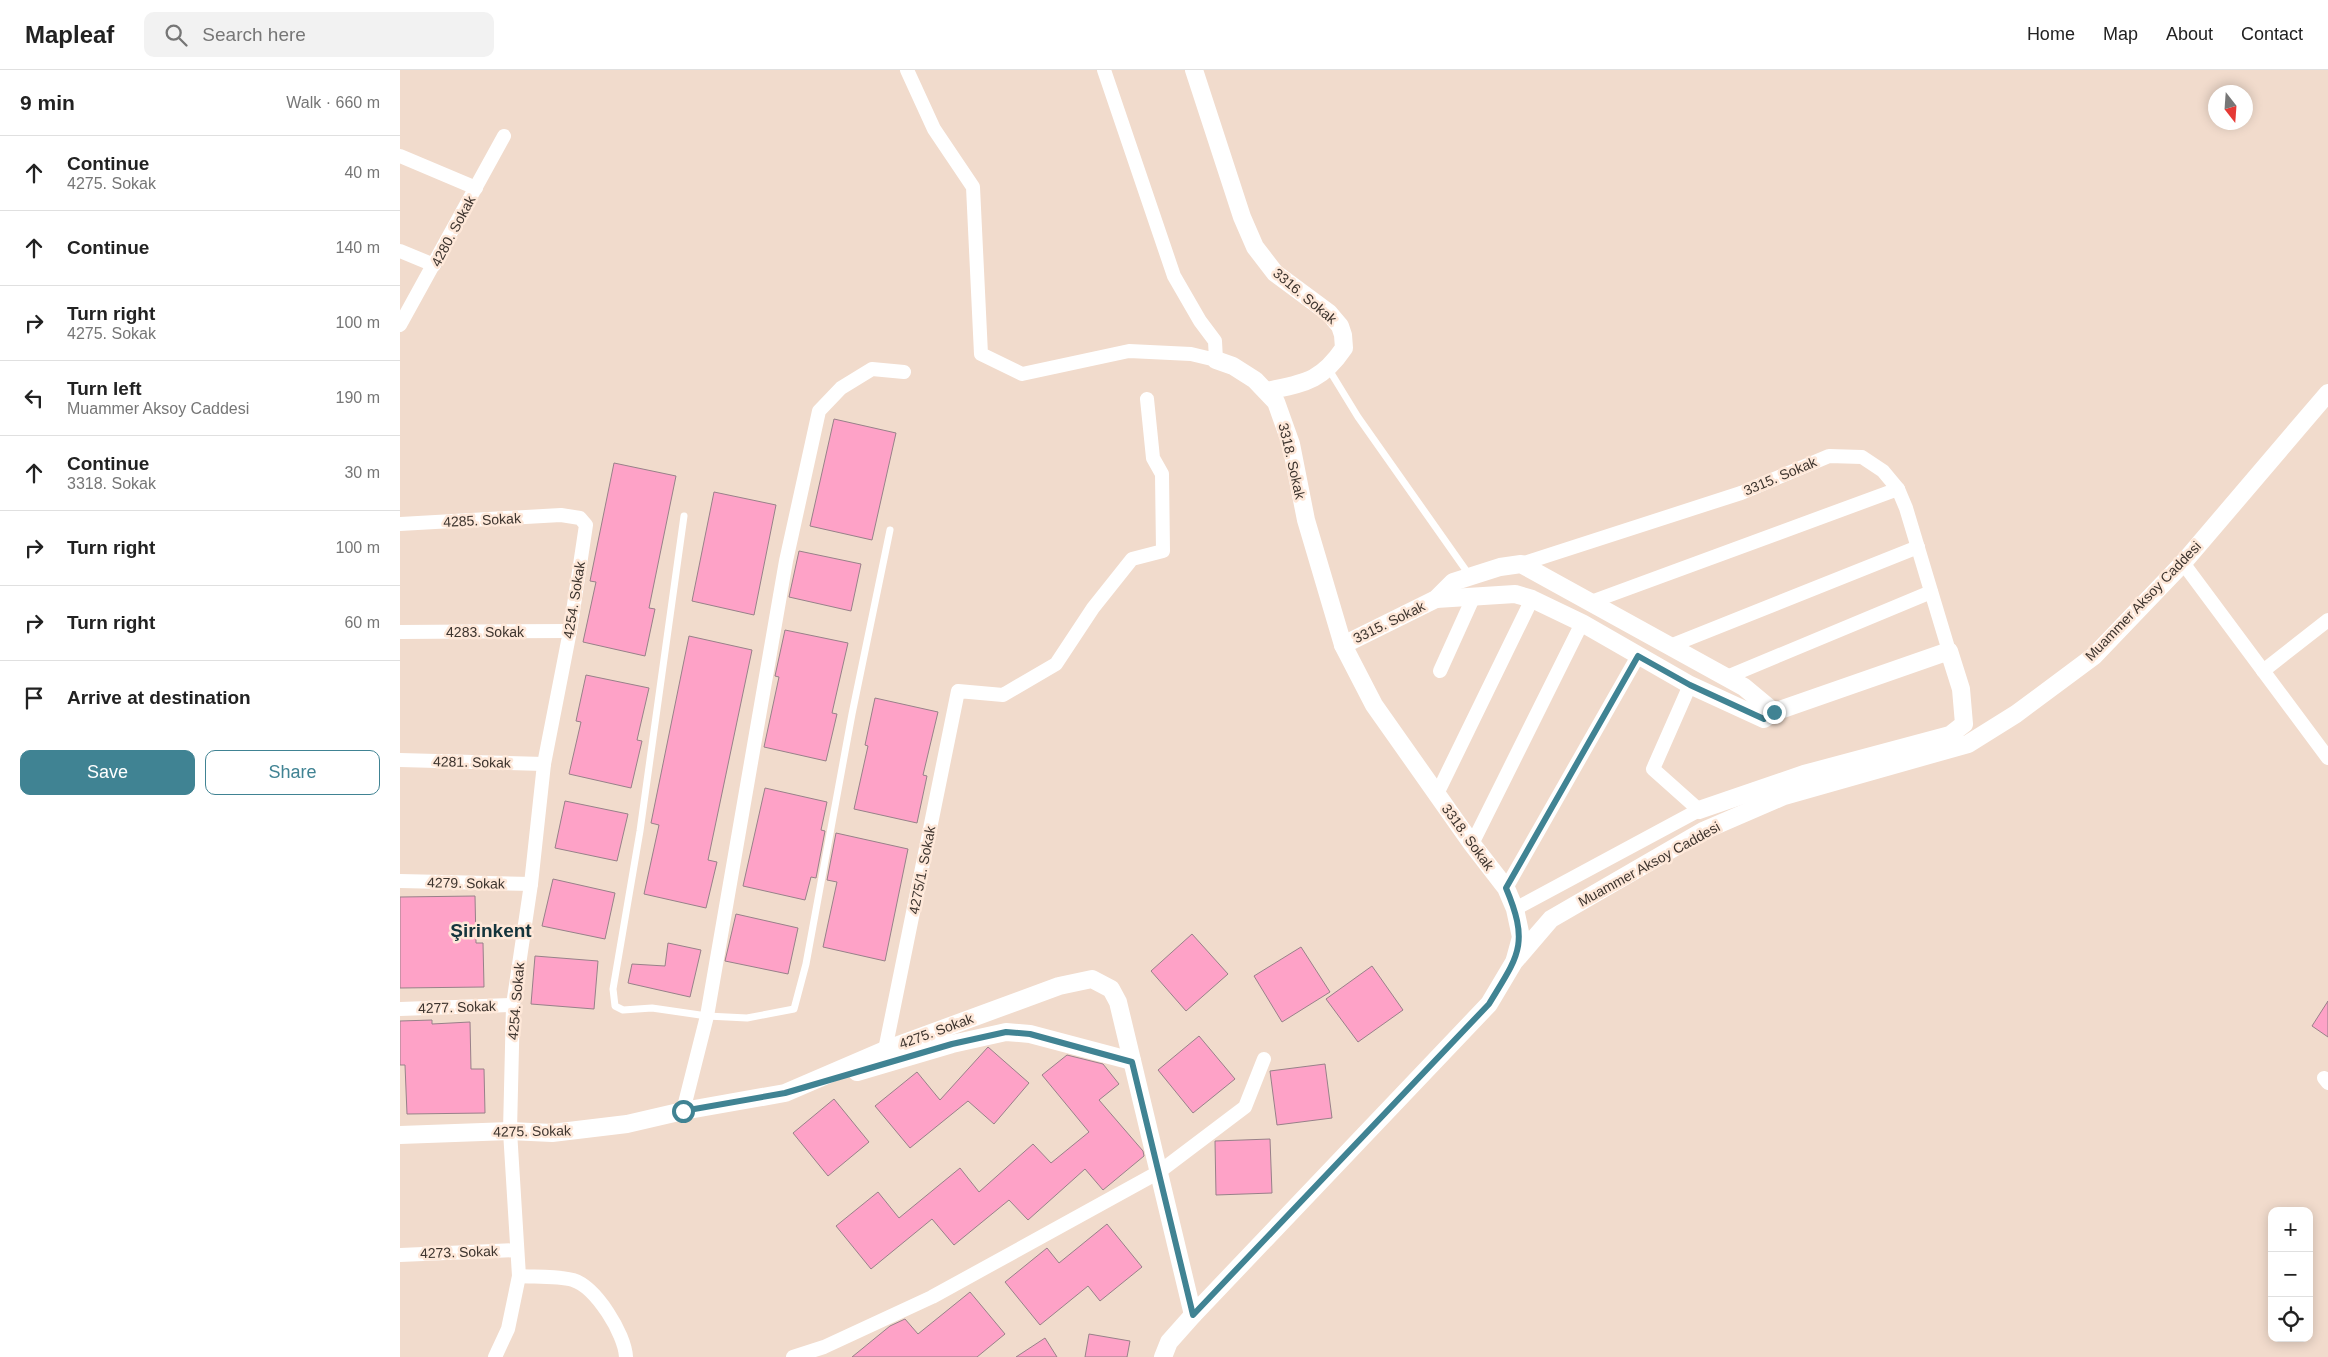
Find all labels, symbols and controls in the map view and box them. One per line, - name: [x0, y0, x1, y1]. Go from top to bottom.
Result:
- search box: [144, 12, 494, 57]
- text: Mapleaf: [25, 21, 114, 48]
- icon: search: [162, 21, 190, 49]
- text: Search here: [202, 24, 306, 45]
- text: Home: [2027, 24, 2075, 44]
- text: Map: [2103, 24, 2138, 44]
- text: About: [2166, 24, 2213, 44]
- text: Contact: [2241, 24, 2303, 44]
- north arrow: [2208, 85, 2253, 130]
- text: 9 min: [20, 91, 75, 114]
- text: Walk · 660 m: [286, 94, 380, 111]
- text: Continue: [67, 153, 149, 174]
- icon: ahead: [20, 159, 48, 187]
- text: 40 m: [344, 164, 380, 181]
- text: 4275. Sokak: [67, 175, 156, 192]
- street label: 4280. Sokak: [428, 192, 479, 269]
- icon: ahead: [20, 234, 48, 262]
- text: Continue: [67, 237, 149, 258]
- text: 140 m: [336, 239, 380, 256]
- street label: 3316. Sokak: [1270, 265, 1341, 328]
- text: Turn right: [67, 303, 155, 324]
- icon: right: [20, 309, 48, 337]
- text: 100 m: [336, 314, 380, 331]
- text: 4275. Sokak: [67, 325, 156, 342]
- text: Turn left: [67, 378, 142, 399]
- icon: left: [20, 384, 48, 412]
- text: 190 m: [336, 389, 380, 406]
- text: Muammer Aksoy Caddesi: [67, 400, 249, 417]
- street label: 3318. Sokak: [1275, 421, 1309, 502]
- text: Continue: [67, 453, 149, 474]
- street label: 3315. Sokak: [1741, 453, 1820, 499]
- icon: ahead: [20, 459, 48, 487]
- text: 30 m: [344, 464, 380, 481]
- text: 3318. Sokak: [67, 475, 156, 492]
- street label: 4285. Sokak: [443, 510, 522, 530]
- icon: right: [20, 534, 48, 562]
- text: Turn right: [67, 537, 155, 558]
- street label: Muammer Aksoy Caddesi: [2082, 538, 2204, 664]
- text: 100 m: [336, 539, 380, 556]
- street label: 4254. Sokak: [560, 559, 588, 640]
- street label: 3315. Sokak: [1351, 597, 1428, 646]
- icon: right: [20, 609, 48, 637]
- text: Turn right: [67, 612, 155, 633]
- text: 60 m: [344, 614, 380, 631]
- street label: 4283. Sokak: [446, 624, 525, 640]
- icon: arrive: [20, 684, 48, 712]
- text: Arrive at destination: [67, 687, 251, 708]
- route end: [1763, 701, 1786, 724]
- button: Save: [20, 750, 195, 795]
- button: Share: [205, 750, 380, 795]
- street label: 4281. Sokak: [433, 753, 512, 771]
- street label: 3318. Sokak: [1439, 801, 1498, 874]
- street label: Muammer Aksoy Caddesi: [1575, 818, 1723, 910]
- street label: 4275/1. Sokak: [906, 824, 939, 915]
- street label: 4279. Sokak: [427, 874, 506, 892]
- district label: Şirinkent: [450, 920, 532, 941]
- street label: 4254. Sokak: [505, 961, 527, 1040]
- street label: 4277. Sokak: [418, 998, 497, 1016]
- street label: 4275. Sokak: [897, 1010, 976, 1052]
- route start: [672, 1100, 695, 1123]
- street label: 4275. Sokak: [493, 1122, 572, 1140]
- map controls: [2268, 1207, 2313, 1342]
- button: +: [2268, 1207, 2313, 1252]
- street label: 4273. Sokak: [420, 1243, 499, 1261]
- button: −: [2268, 1252, 2313, 1297]
- button: locate: [2268, 1297, 2313, 1342]

